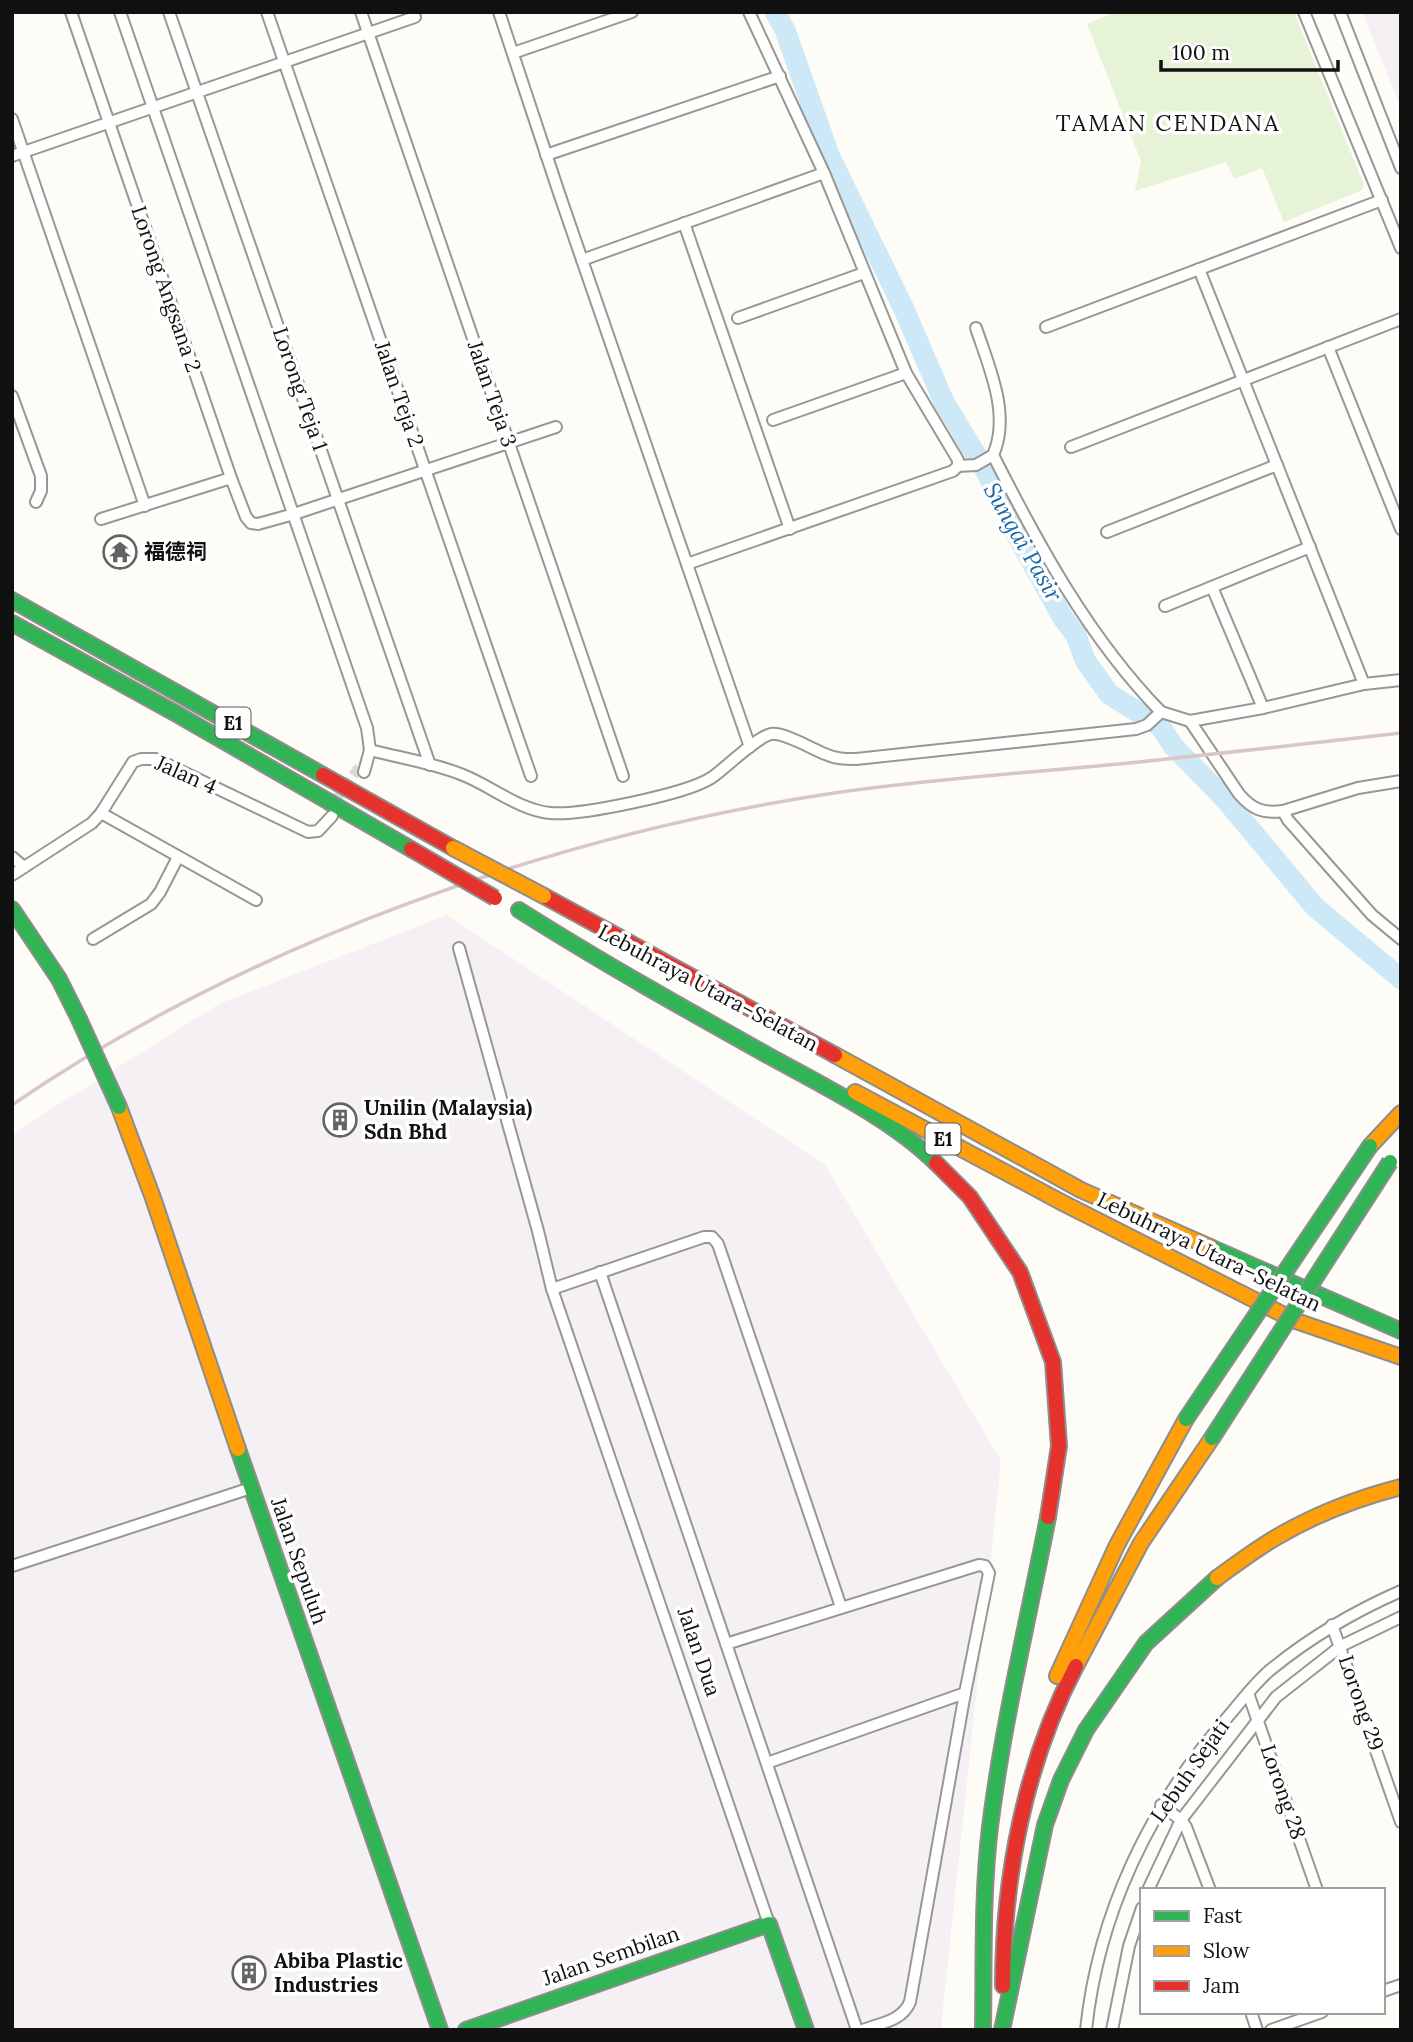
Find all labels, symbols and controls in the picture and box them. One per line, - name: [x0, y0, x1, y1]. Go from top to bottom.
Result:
- scale bar: [1161, 28, 1338, 72]
- text: 100 m: [1172, 39, 1230, 66]
- district label: TAMAN CENDANA: [1056, 108, 1280, 137]
- street label: Lorong Angsana 2: [125, 202, 208, 375]
- street label: Lorong Teja 1: [267, 324, 334, 454]
- street label: Jalan Teja 2: [368, 336, 430, 450]
- street label: Jalan Teja 3: [461, 336, 523, 450]
- water label: Sungai Pasir: [978, 477, 1069, 607]
- temple icon: 福德祠: [101, 533, 139, 571]
- place label: 福德祠: [144, 538, 207, 565]
- road number: E1: [216, 708, 250, 738]
- street label: Jalan 4: [150, 749, 221, 800]
- street label: Lebuhraya Utara–Selatan: [593, 918, 823, 1057]
- place label: Unilin (Malaysia) Sdn Bhd: [364, 1094, 532, 1145]
- building icon: Unilin (Malaysia) Sdn Bhd: [321, 1101, 359, 1139]
- road number: E1: [926, 1124, 960, 1154]
- street label: Lebuhraya Utara–Selatan: [1093, 1186, 1326, 1318]
- street label: Jalan Sepuluh: [265, 1493, 334, 1628]
- street label: Jalan Dua: [671, 1603, 727, 1700]
- street label: Lorong 29: [1333, 1652, 1390, 1754]
- street label: Lebuh Sejati: [1144, 1714, 1235, 1828]
- street label: Lorong 28: [1255, 1741, 1312, 1843]
- legend: [1140, 1888, 1385, 2014]
- text: Fast: [1203, 1902, 1243, 1929]
- street label: Jalan Sembilan: [538, 1919, 683, 1992]
- text: Slow: [1203, 1937, 1250, 1964]
- place label: Abiba Plastic Industries: [274, 1947, 403, 1998]
- building icon: Abiba Plastic Industries: [230, 1954, 268, 1992]
- text: Jam: [1202, 1972, 1240, 1999]

